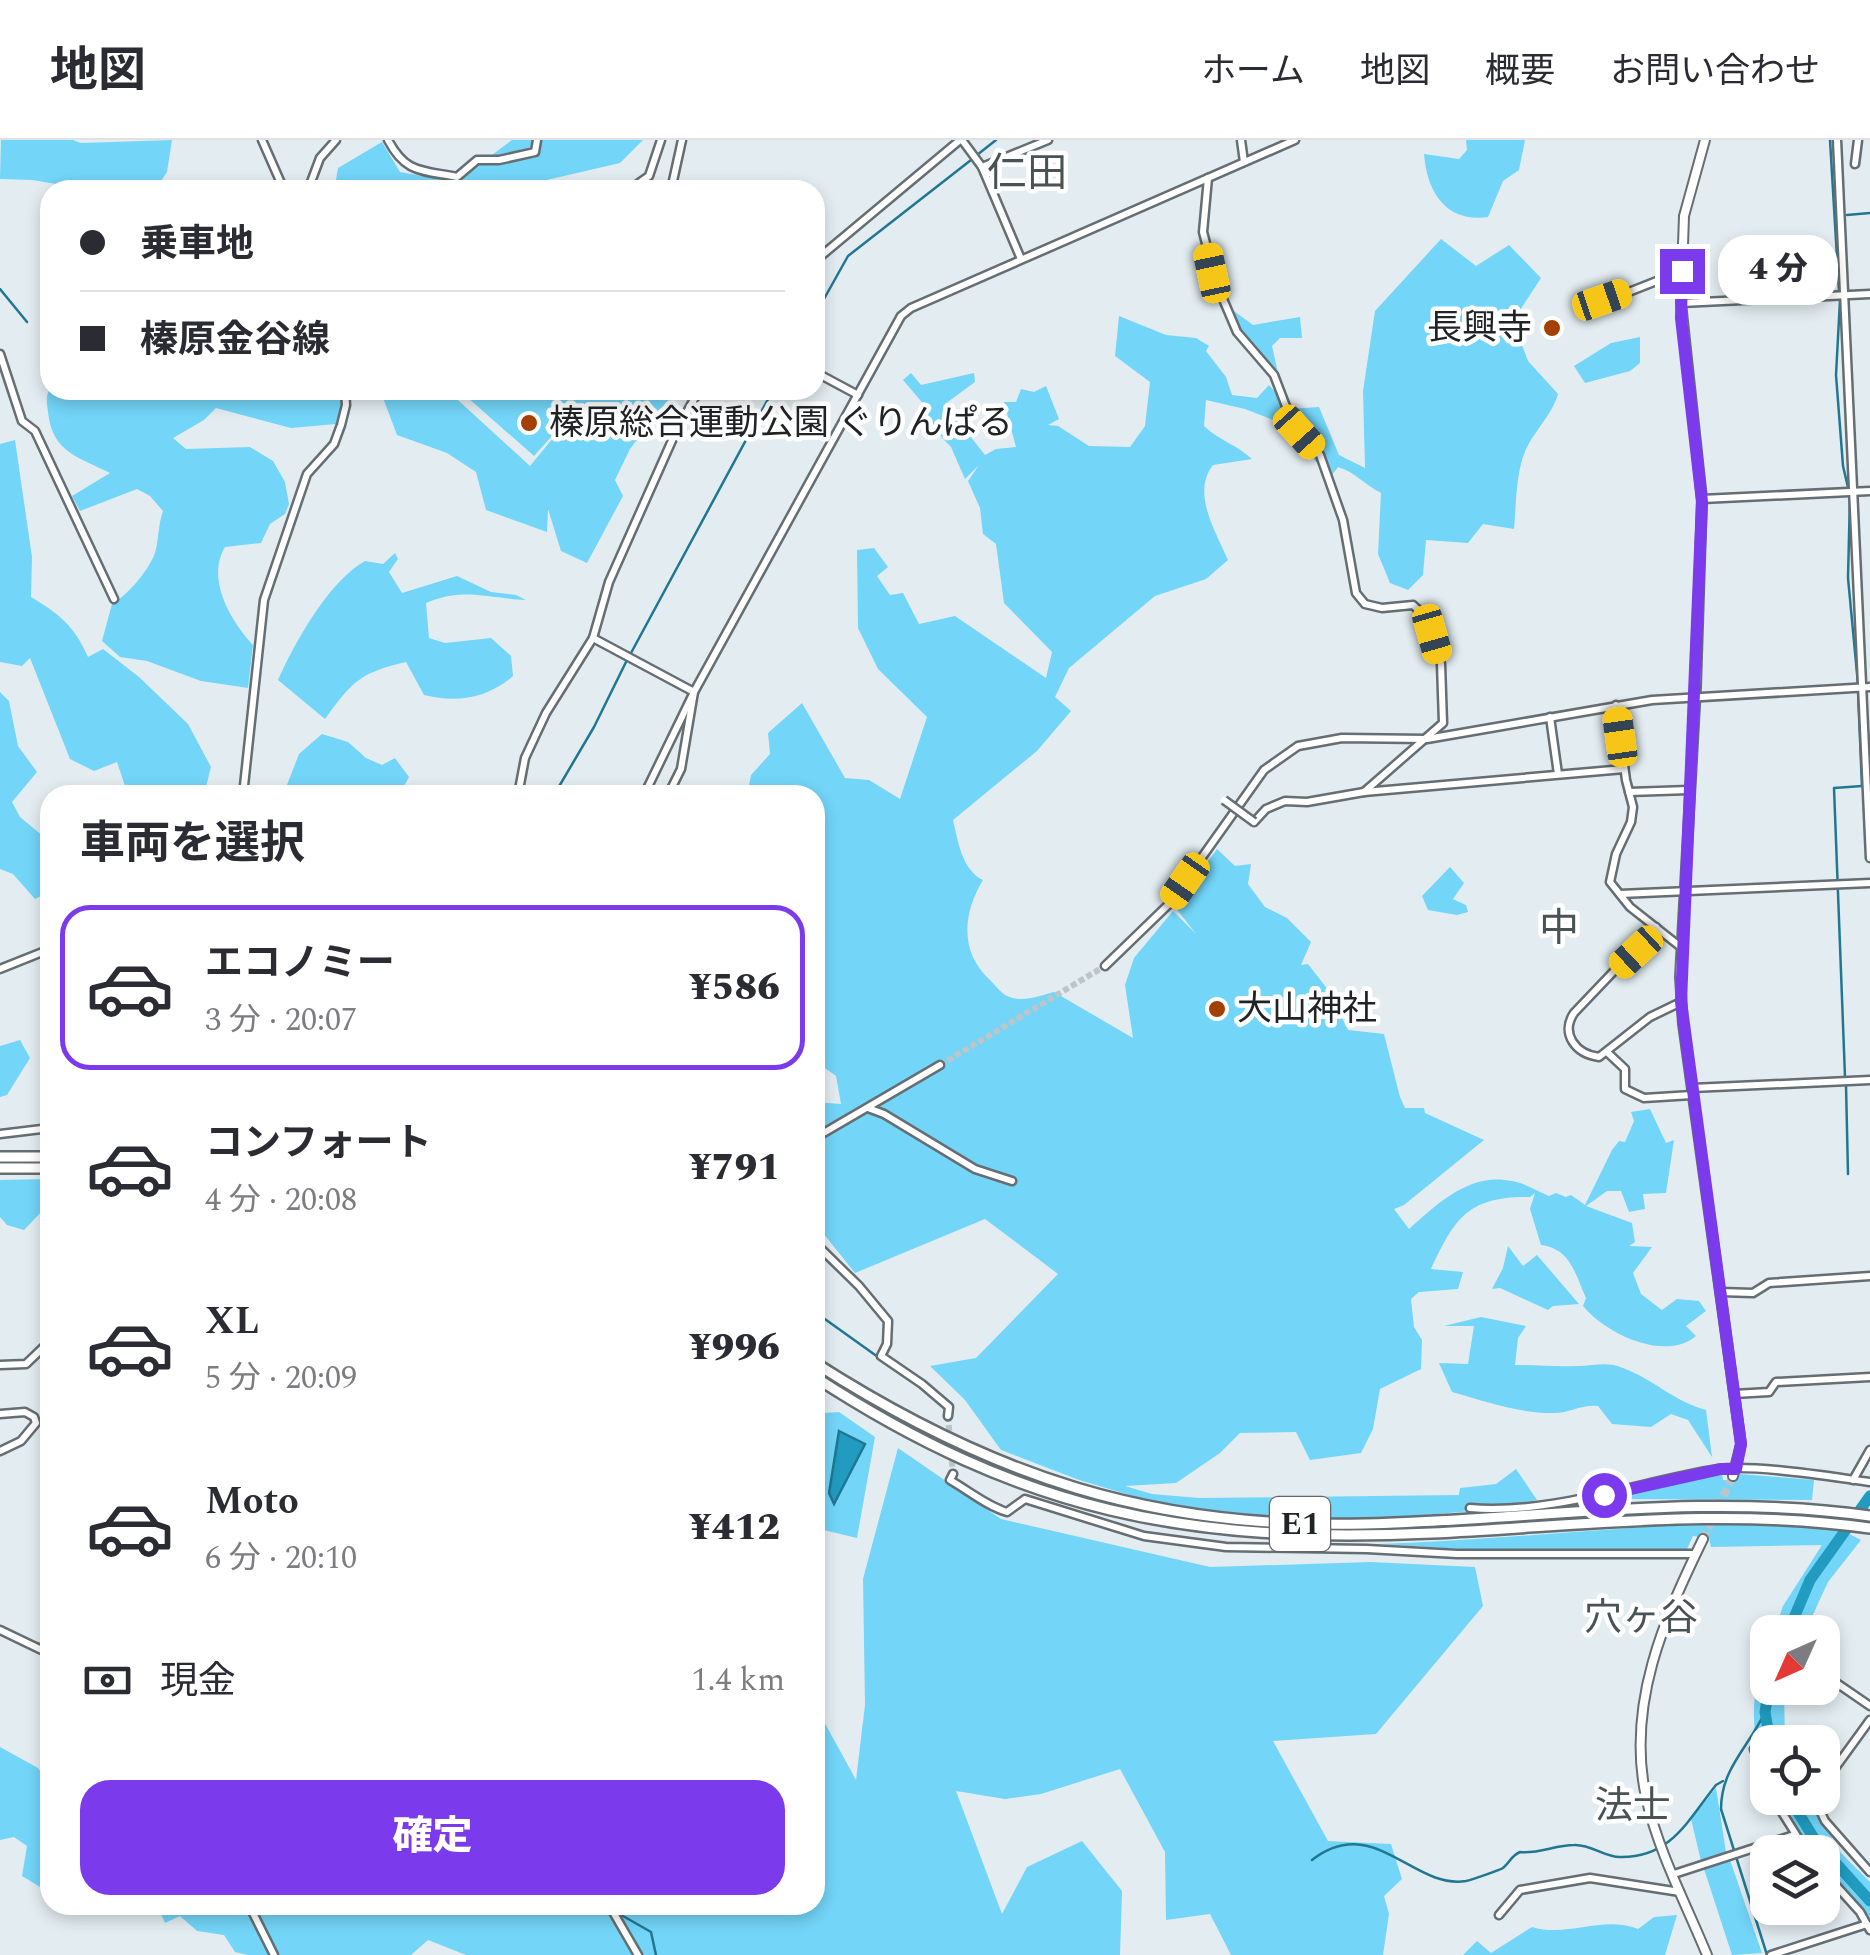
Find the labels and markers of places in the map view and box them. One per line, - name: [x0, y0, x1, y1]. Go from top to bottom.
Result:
- place label: 長興寺: [1427, 302, 1532, 355]
- marker: 長興寺: [1541, 317, 1563, 339]
- place label: 榛原総合運動公園 ぐりんぱる: [549, 397, 1013, 450]
- marker: 榛原総合運動公園 ぐりんぱる: [518, 412, 540, 434]
- place label: 大山神社: [1237, 983, 1377, 1036]
- marker: 大山神社: [1206, 998, 1228, 1020]

